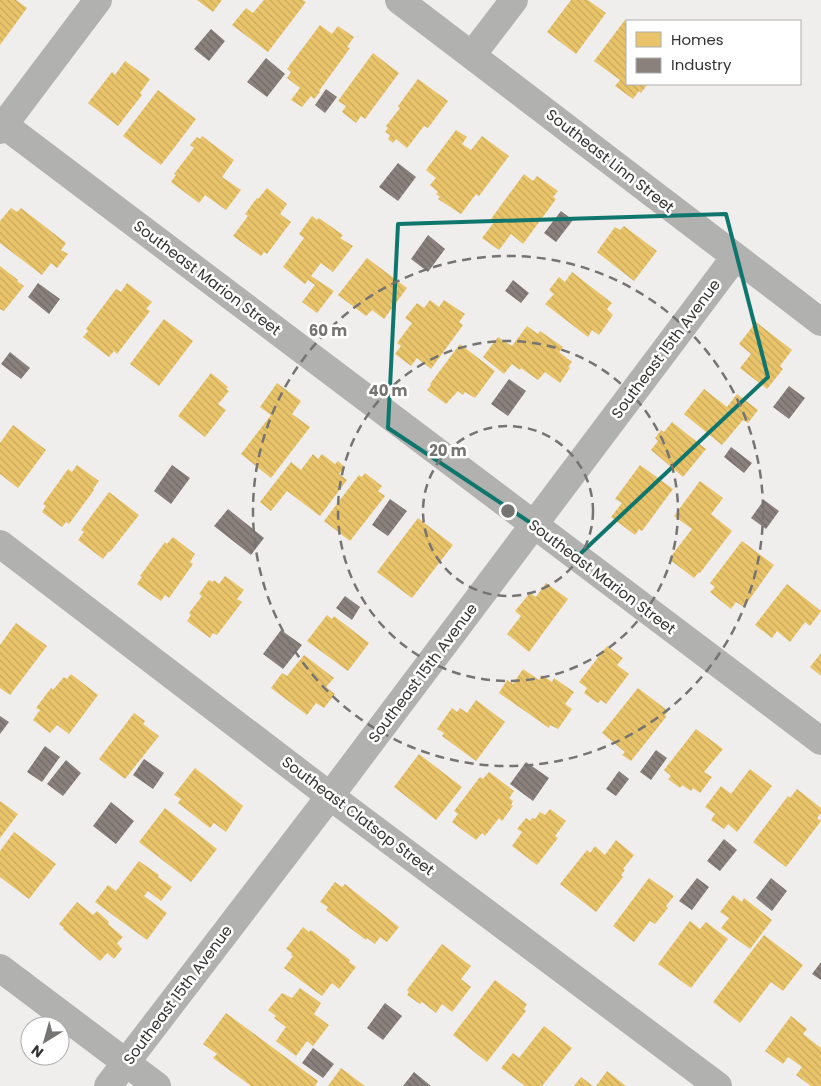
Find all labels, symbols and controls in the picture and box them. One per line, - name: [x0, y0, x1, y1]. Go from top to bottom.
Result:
- legend: [626, 20, 801, 85]
- text: Homes: [671, 29, 724, 50]
- text: Industry: [671, 54, 732, 75]
- street label: Southeast Linn Street: [542, 104, 679, 217]
- street label: Southeast Marion Street: [129, 215, 285, 340]
- street label: Southeast 15th Avenue: [606, 275, 725, 423]
- text: 60 m: [309, 320, 347, 341]
- text: 40 m: [368, 380, 408, 401]
- text: 20 m: [429, 440, 467, 461]
- centre of rings: [499, 502, 517, 520]
- street label: Southeast Marion Street: [524, 514, 680, 639]
- street label: Southeast 15th Avenue: [363, 599, 482, 747]
- street label: Southeast Clatsop Street: [278, 751, 439, 880]
- street label: Southeast 15th Avenue: [118, 921, 237, 1069]
- north arrow: [20, 1016, 70, 1066]
- text: N: [27, 1040, 47, 1063]

